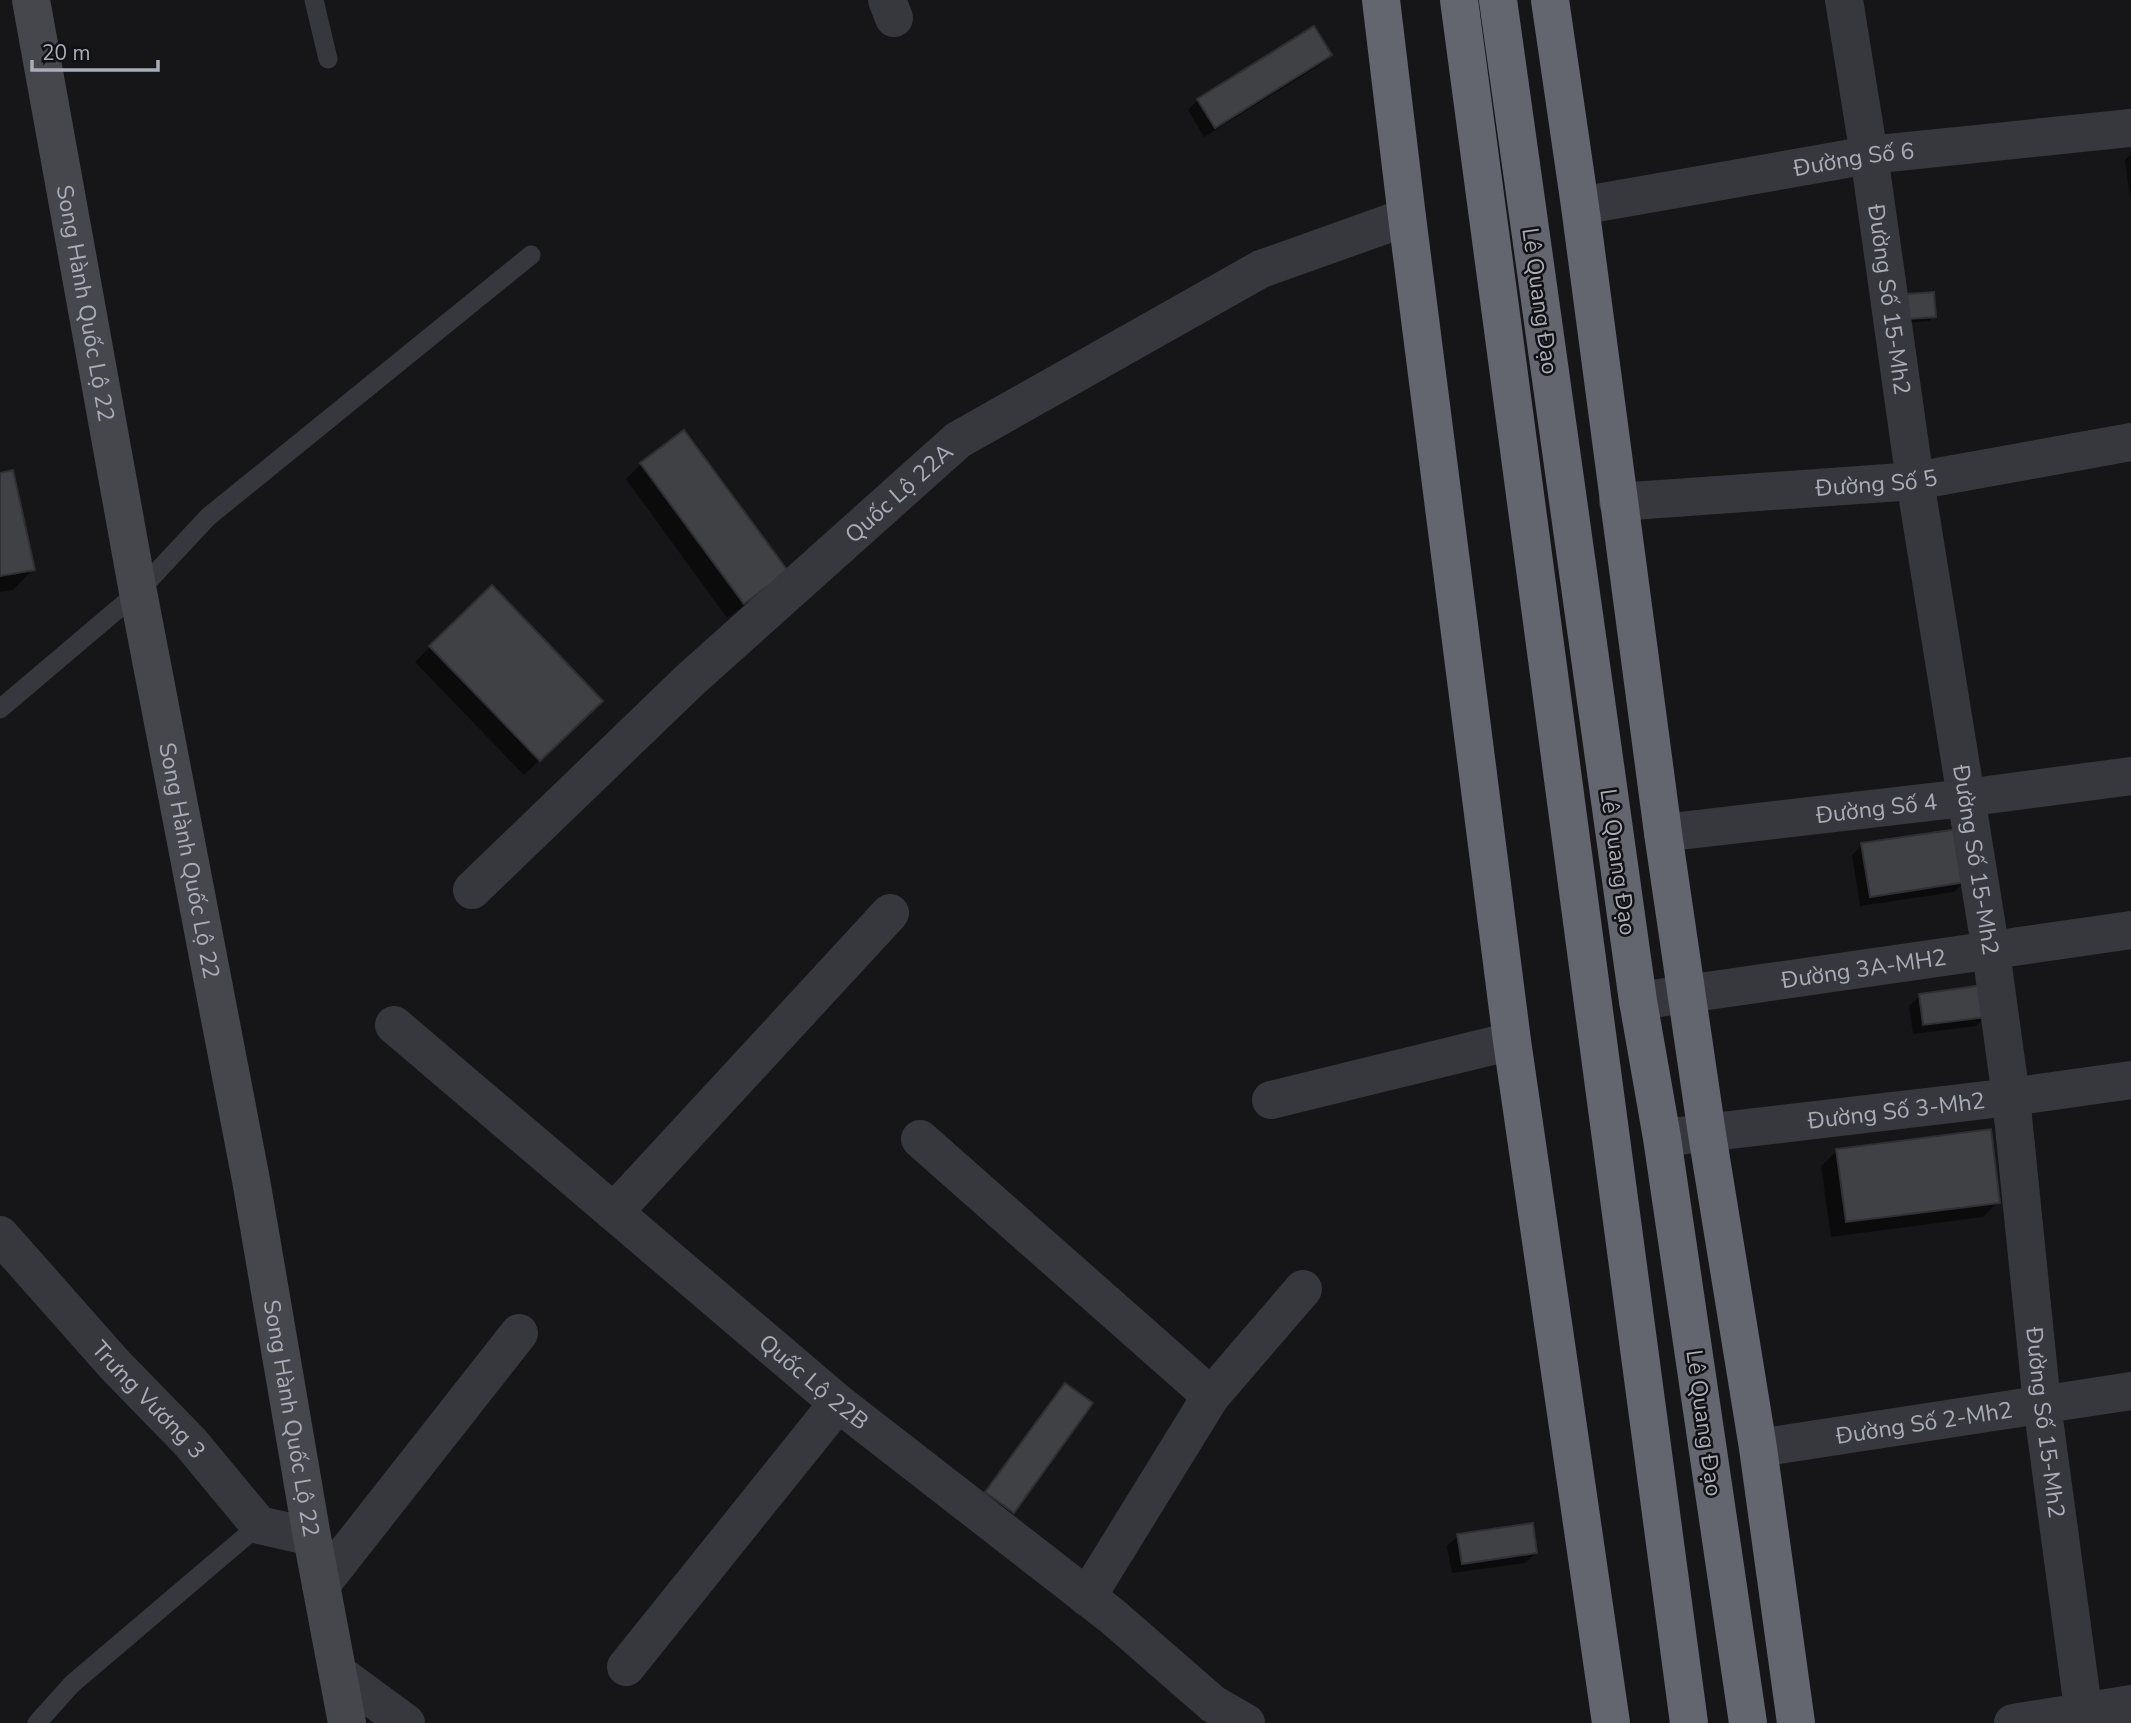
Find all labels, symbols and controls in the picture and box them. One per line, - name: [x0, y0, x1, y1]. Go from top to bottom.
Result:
- scale bar: [32, 28, 158, 72]
- text: 20 m: [42, 39, 91, 67]
- street label: Đường Số 6: [1790, 135, 1916, 184]
- street label: Song Hành Quốc Lộ 22: [49, 182, 122, 424]
- street label: Đường Số 15-Mh2: [1860, 201, 1918, 397]
- street label: Lê Quang Đạo: [1514, 226, 1566, 376]
- street label: Quốc Lộ 22A: [838, 436, 960, 550]
- street label: Đường Số 5: [1813, 462, 1940, 504]
- street label: Song Hành Quốc Lộ 22: [152, 740, 227, 981]
- street label: Đường Số 15-Mh2: [1945, 762, 2007, 957]
- street label: Đường Số 4: [1813, 786, 1939, 831]
- street label: Lê Quang Đạo: [1592, 787, 1644, 937]
- street label: Đường 3A-MH2: [1778, 941, 1948, 996]
- street label: Đường Số 3-Mh2: [1805, 1085, 1987, 1136]
- street label: Song Hành Quốc Lộ 22: [256, 1297, 327, 1539]
- street label: Đường Số 15-Mh2: [2019, 1325, 2073, 1520]
- street label: Quốc Lộ 22B: [752, 1327, 875, 1437]
- street label: Trưng Vương 3: [85, 1334, 213, 1465]
- street label: Lê Quang Đạo: [1678, 1348, 1730, 1498]
- street label: Đường Số 2-Mh2: [1833, 1394, 2015, 1452]

